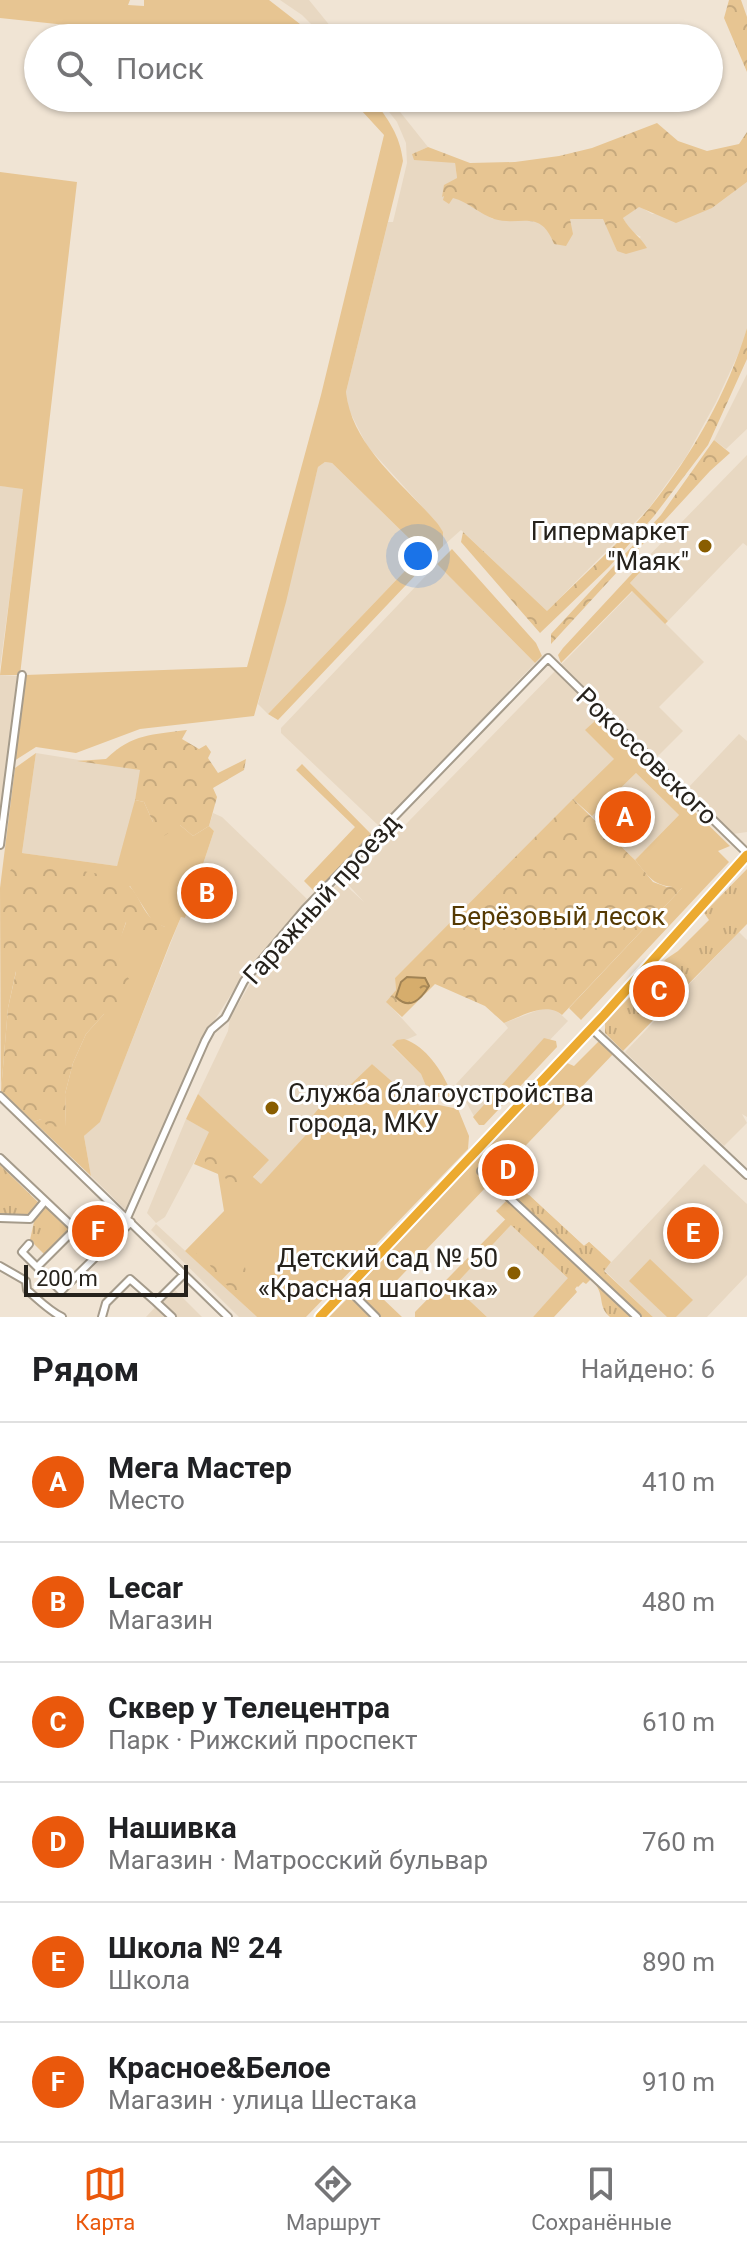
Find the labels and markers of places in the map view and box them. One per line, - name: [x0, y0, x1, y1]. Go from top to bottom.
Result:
- place label: Гипермаркет "Маяк": [531, 516, 689, 576]
- marker: Гипермаркет "Маяк": [696, 537, 714, 555]
- pin: A: [599, 787, 651, 847]
- pin: B: [181, 863, 233, 923]
- pin: C: [633, 961, 685, 1021]
- place label: Служба благоустройства города, МКУ: [288, 1078, 594, 1138]
- marker: Служба благоустройства города, МКУ: [263, 1099, 281, 1117]
- pin: D: [482, 1140, 534, 1200]
- pin: F: [72, 1201, 124, 1261]
- pin: E: [667, 1203, 719, 1263]
- place label: Детский сад № 50 «Красная шапочка»: [258, 1243, 498, 1303]
- marker: Детский сад № 50 «Красная шапочка»: [505, 1264, 523, 1282]

